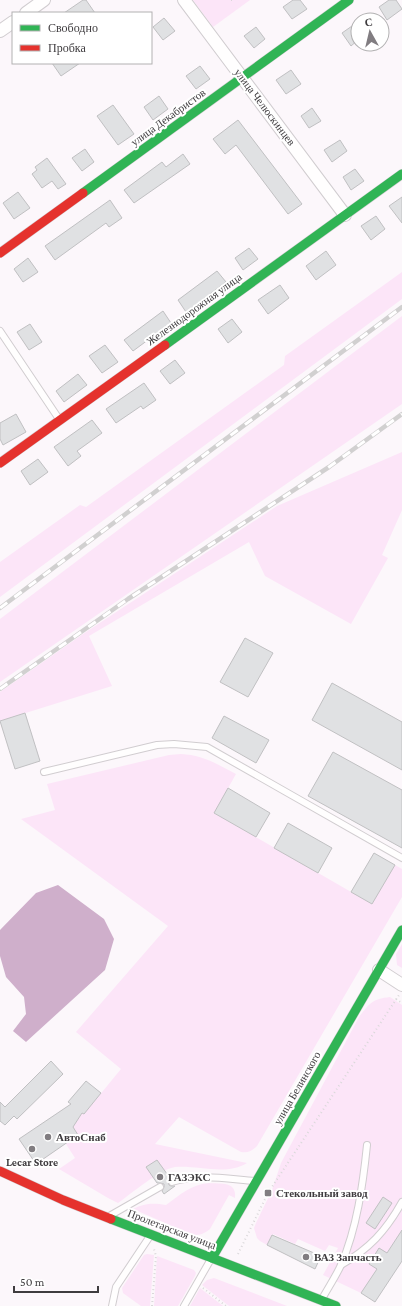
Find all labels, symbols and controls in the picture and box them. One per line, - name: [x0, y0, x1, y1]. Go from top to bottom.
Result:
- legend: [12, 12, 152, 64]
- north arrow: [350, 12, 390, 52]
- text: С: [364, 16, 373, 29]
- text: Свободно: [48, 21, 98, 35]
- text: Пробка: [48, 41, 86, 55]
- street label: улица Челюскинцев: [232, 66, 298, 148]
- street label: улица Декабристов: [128, 86, 208, 148]
- street label: Железнодорожная улица: [144, 270, 244, 348]
- street label: улица Белинского: [271, 1049, 323, 1127]
- place label: АвтоСнаб: [56, 1131, 106, 1143]
- marker: АвтоСнаб: [43, 1132, 53, 1142]
- marker: Lecar Store: [27, 1144, 37, 1154]
- place label: Lecar Store: [6, 1156, 58, 1168]
- place label: ГАЗЭКС: [168, 1171, 210, 1183]
- marker: ГАЗЭКС: [155, 1172, 165, 1182]
- place label: Стекольный завод: [276, 1187, 368, 1199]
- marker: Стекольный завод: [263, 1188, 273, 1198]
- street label: Пролетарская улица: [126, 1207, 218, 1251]
- place label: ВАЗ Запчасть: [314, 1251, 382, 1263]
- marker: ВАЗ Запчасть: [301, 1252, 311, 1262]
- scale bar: [14, 1268, 98, 1294]
- text: 50 m: [20, 1275, 45, 1289]

